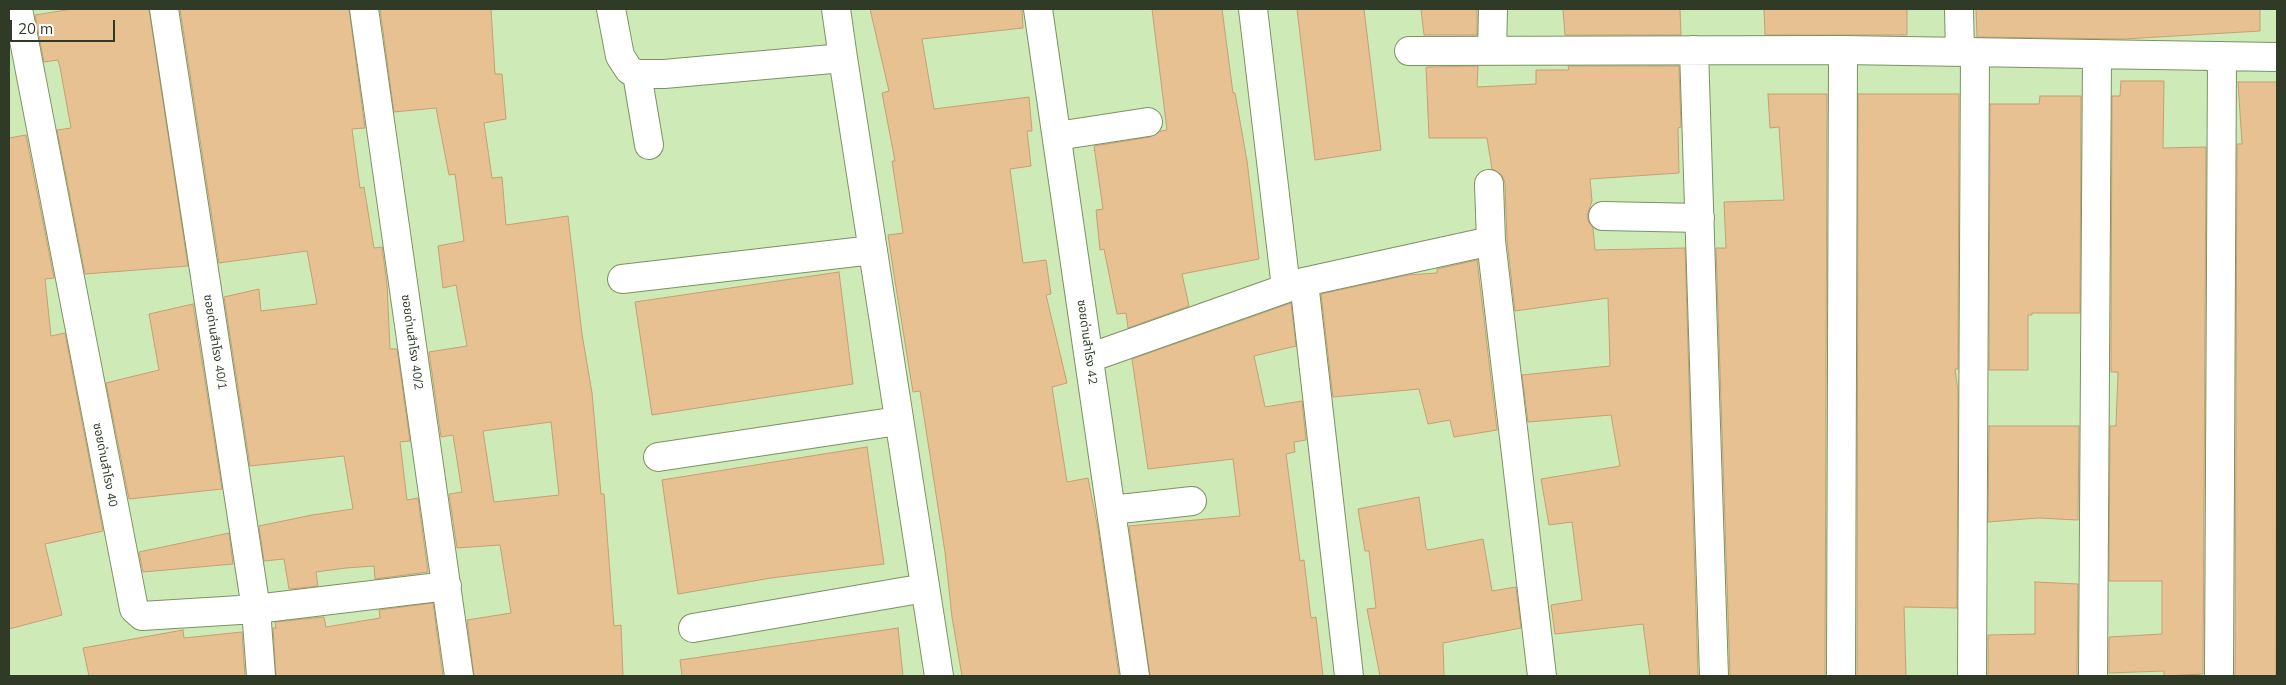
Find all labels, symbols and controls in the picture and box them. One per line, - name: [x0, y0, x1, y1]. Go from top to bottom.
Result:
- scale bar: [12, 10, 118, 42]
- text: 20 m: [18, 19, 53, 38]
- street label: ซอยด่านสำโรง 40/1: [200, 293, 230, 391]
- street label: ซอยด่านสำโรง 40/2: [398, 293, 426, 391]
- street label: ซอยด่านสำโรง 42: [1074, 299, 1100, 385]
- street label: ซอยด่านสำโรง 40: [90, 422, 120, 508]

